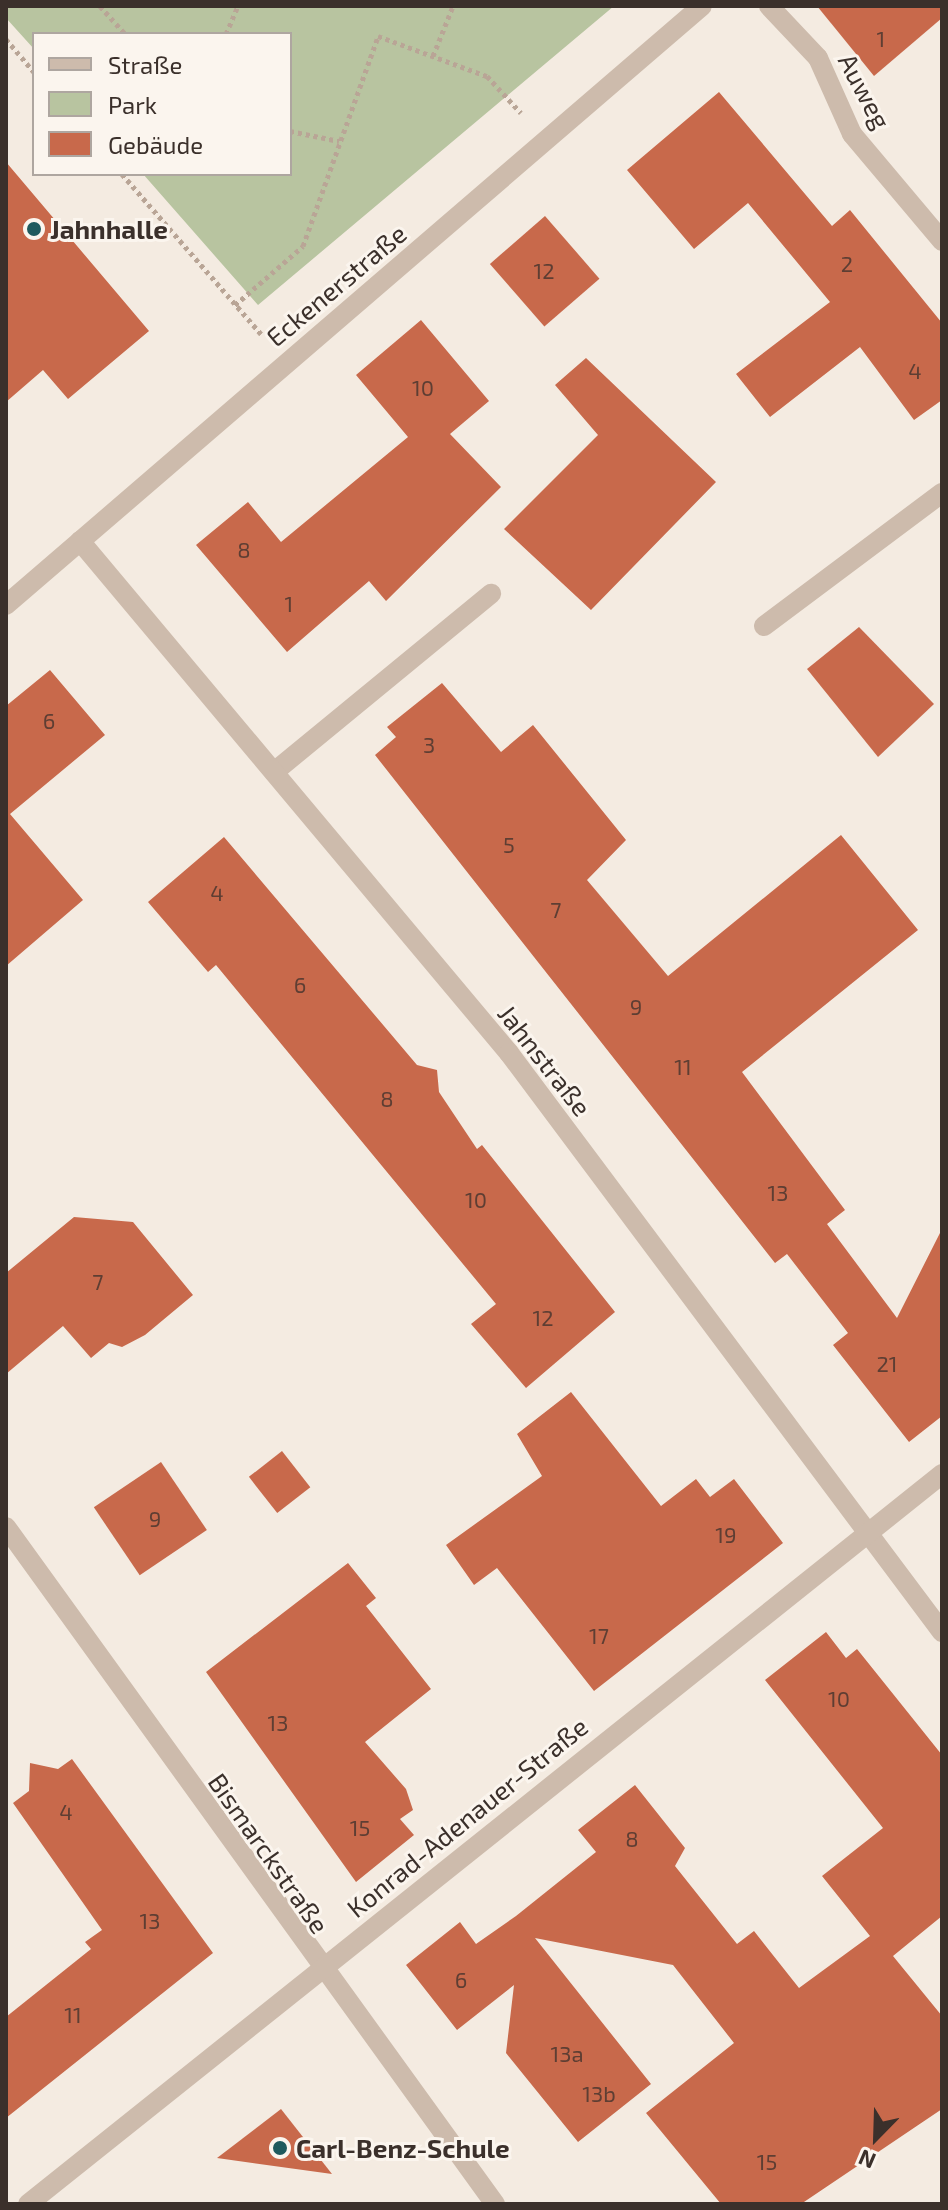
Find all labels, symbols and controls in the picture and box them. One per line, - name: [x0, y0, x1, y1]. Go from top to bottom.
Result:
- house number: 1: [877, 26, 885, 52]
- legend: [32, 32, 292, 176]
- street label: Auweg: [832, 48, 898, 134]
- text: Straße: [108, 50, 182, 79]
- text: Park: [108, 90, 157, 119]
- text: Gebäude: [108, 130, 203, 159]
- place label: Jahnhalle: [50, 213, 168, 245]
- street label: Eckenerstraße: [260, 217, 412, 353]
- marker: Jahnhalle: [25, 220, 43, 238]
- house number: 2: [841, 251, 853, 277]
- house number: 12: [533, 258, 555, 284]
- house number: 4: [908, 358, 922, 384]
- house number: 10: [412, 375, 434, 401]
- house number: 8: [237, 537, 251, 563]
- house number: 1: [285, 591, 293, 617]
- house number: 6: [43, 708, 55, 734]
- house number: 3: [423, 732, 435, 758]
- house number: 5: [503, 832, 515, 858]
- house number: 4: [210, 880, 224, 906]
- house number: 7: [550, 897, 562, 923]
- house number: 6: [294, 972, 306, 998]
- house number: 9: [630, 994, 642, 1020]
- street label: Jahnstraße: [492, 998, 598, 1122]
- house number: 11: [674, 1054, 692, 1080]
- house number: 8: [380, 1086, 394, 1112]
- house number: 13: [768, 1180, 788, 1206]
- house number: 10: [465, 1187, 487, 1213]
- house number: 7: [92, 1269, 104, 1295]
- house number: 12: [532, 1305, 554, 1331]
- house number: 21: [876, 1351, 898, 1377]
- house number: 9: [149, 1506, 161, 1532]
- house number: 19: [715, 1522, 737, 1548]
- house number: 17: [589, 1623, 609, 1649]
- house number: 10: [828, 1686, 850, 1712]
- house number: 13: [268, 1710, 288, 1736]
- street label: Konrad-Adenauer-Straße: [340, 1710, 594, 1924]
- street label: Bismarckstraße: [202, 1767, 336, 1939]
- house number: 4: [59, 1799, 73, 1825]
- house number: 15: [350, 1815, 370, 1841]
- house number: 8: [625, 1826, 639, 1852]
- house number: 13: [140, 1908, 160, 1934]
- house number: 6: [455, 1967, 467, 1993]
- house number: 11: [64, 2002, 82, 2028]
- house number: 13a: [550, 2041, 584, 2067]
- house number: 13b: [582, 2081, 616, 2107]
- north arrow: [836, 2098, 916, 2178]
- place label: Carl-Benz-Schule: [296, 2132, 510, 2164]
- marker: Carl-Benz-Schule: [271, 2139, 289, 2157]
- text: N: [854, 2145, 879, 2175]
- house number: 15: [757, 2149, 777, 2175]

